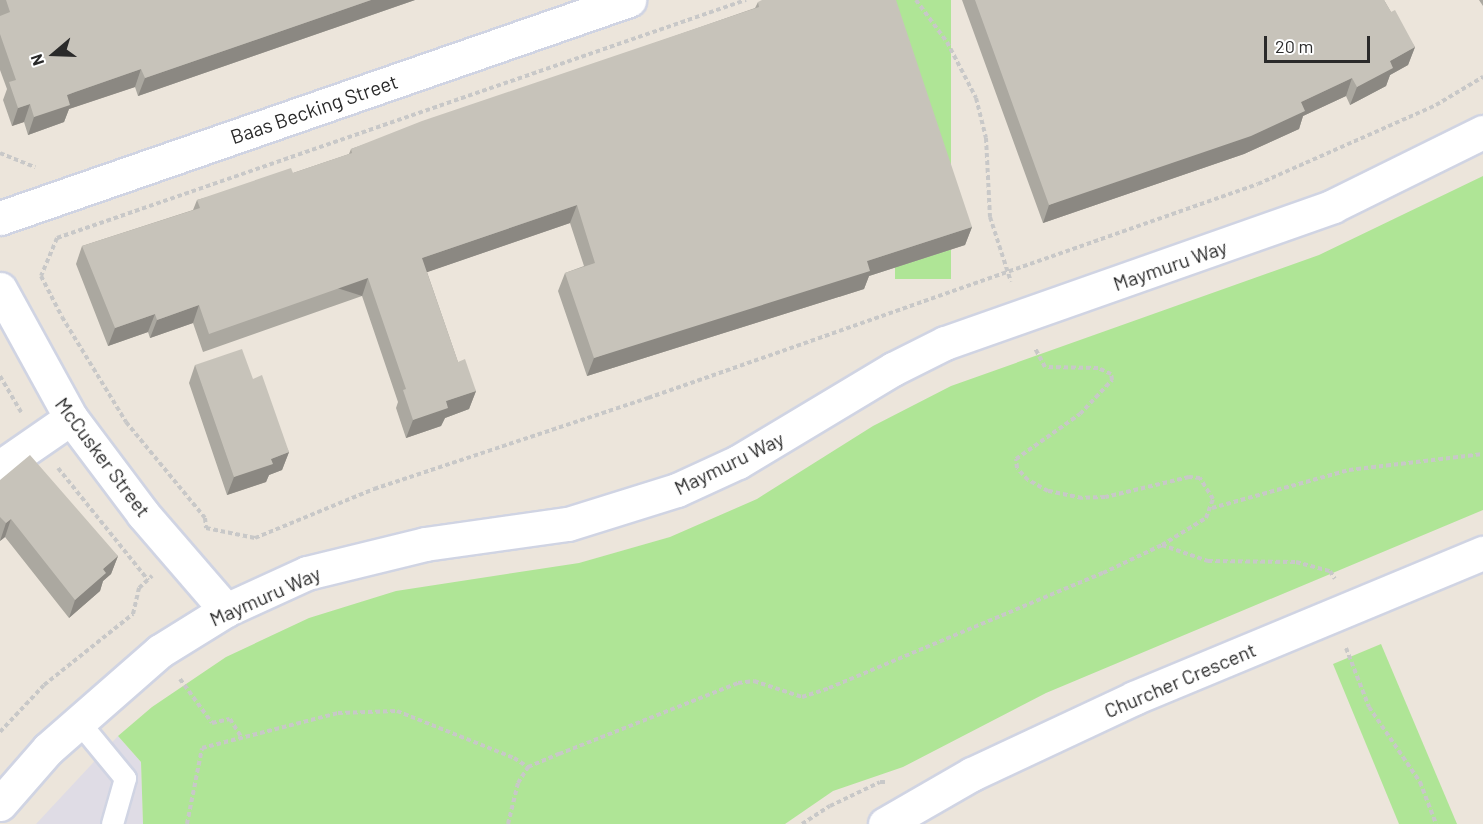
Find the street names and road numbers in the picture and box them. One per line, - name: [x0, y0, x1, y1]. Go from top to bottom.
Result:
- street label: Baas Becking Street: [227, 69, 401, 149]
- street label: Maymuru Way: [1110, 234, 1230, 296]
- street label: McCusker Street: [50, 393, 156, 521]
- street label: Maymuru Way: [670, 426, 788, 500]
- street label: Maymuru Way: [206, 561, 324, 631]
- street label: Churcher Crescent: [1101, 637, 1259, 723]

